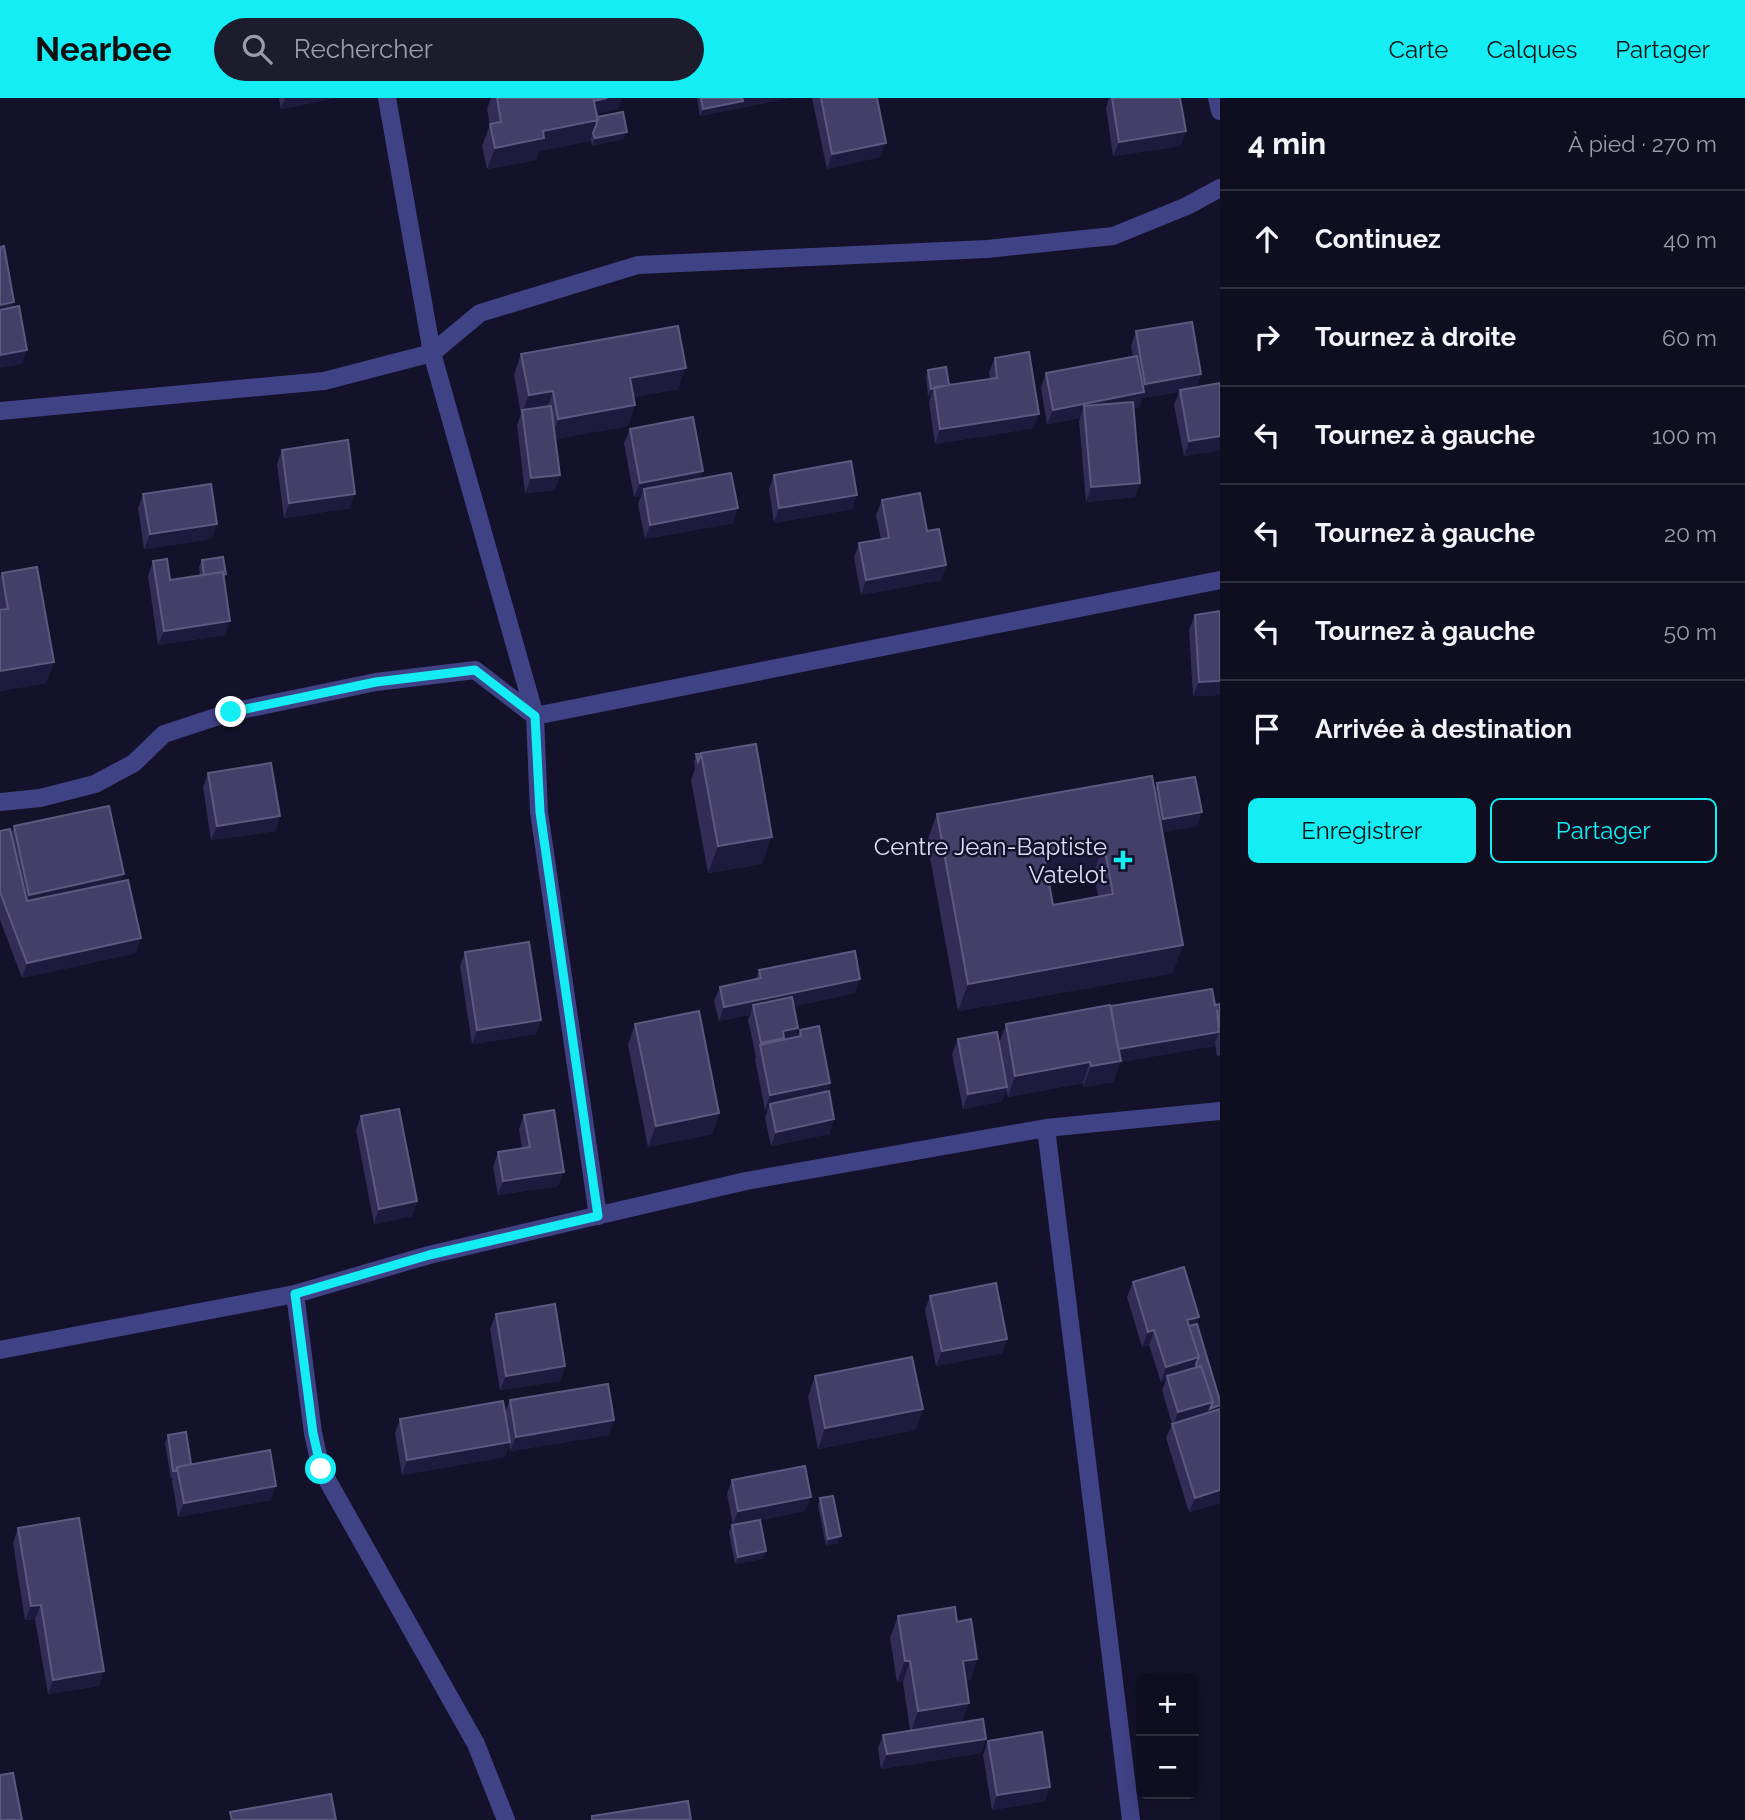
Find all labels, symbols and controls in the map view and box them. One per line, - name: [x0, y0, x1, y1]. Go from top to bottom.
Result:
- search box: [214, 18, 704, 81]
- text: Nearbee: [35, 30, 172, 69]
- icon: search: [238, 30, 276, 68]
- text: Rechercher: [294, 34, 433, 64]
- text: Carte: [1389, 35, 1448, 64]
- text: Calques: [1486, 35, 1577, 64]
- text: Partager: [1615, 35, 1710, 64]
- text: 4 min: [1248, 126, 1326, 161]
- text: À pied · 270 m: [1568, 130, 1717, 157]
- icon: ahead: [1248, 220, 1286, 258]
- text: Continuez: [1315, 224, 1441, 254]
- text: 40 m: [1663, 226, 1717, 253]
- icon: right: [1248, 318, 1286, 356]
- text: Tournez à droite: [1315, 322, 1516, 352]
- text: 60 m: [1662, 324, 1717, 351]
- icon: left: [1248, 416, 1286, 454]
- text: Tournez à gauche: [1315, 420, 1535, 450]
- text: 100 m: [1652, 422, 1717, 449]
- icon: left: [1248, 514, 1286, 552]
- text: Tournez à gauche: [1315, 518, 1535, 548]
- text: 20 m: [1664, 520, 1717, 547]
- icon: left: [1248, 612, 1286, 650]
- text: Tournez à gauche: [1315, 616, 1535, 646]
- text: 50 m: [1663, 618, 1717, 645]
- route end: [215, 696, 246, 727]
- icon: arrive: [1248, 710, 1286, 748]
- text: Arrivée à destination: [1315, 714, 1572, 744]
- button: Enregistrer: [1248, 798, 1476, 863]
- button: Partager: [1490, 798, 1717, 863]
- place label: Centre Jean-Baptiste Vatelot: [874, 832, 1107, 889]
- marker: Centre Jean-Baptiste Vatelot: [1113, 850, 1133, 870]
- route start: [305, 1453, 336, 1484]
- map controls: [1136, 1673, 1199, 1799]
- button: +: [1136, 1673, 1199, 1736]
- button: −: [1136, 1736, 1199, 1799]

